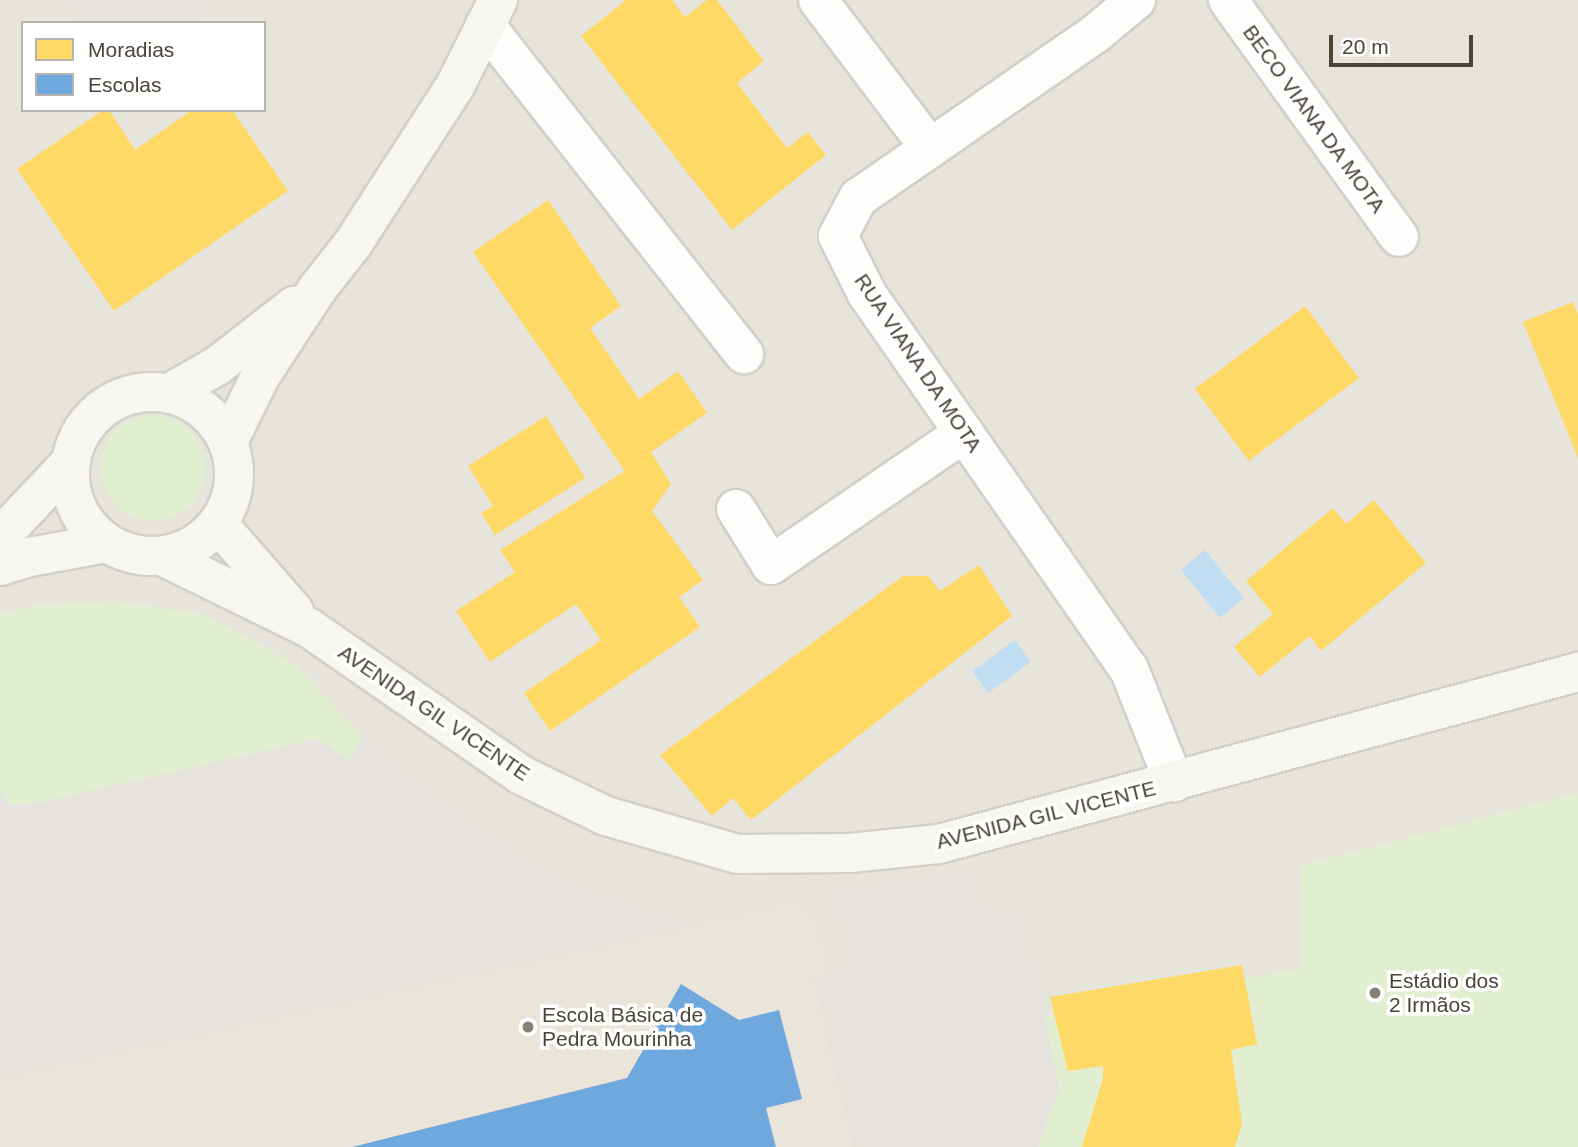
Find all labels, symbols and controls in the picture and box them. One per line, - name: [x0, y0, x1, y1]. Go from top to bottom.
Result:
- street label: BECO VIANA DA MOTA: [1237, 19, 1391, 219]
- legend: [21, 21, 266, 112]
- scale bar: [1333, 21, 1476, 65]
- text: 20 m: [1342, 35, 1389, 58]
- text: Moradias: [88, 38, 174, 61]
- text: Escolas: [88, 73, 162, 96]
- street label: RUA VIANA DA MOTA: [848, 268, 988, 458]
- street label: AVENIDA GIL VICENTE: [333, 639, 535, 787]
- street label: AVENIDA GIL VICENTE: [933, 775, 1159, 855]
- place label: Estádio dos 2 Irmãos: [1389, 968, 1499, 1018]
- marker: Estádio dos 2 Irmãos: [1367, 985, 1383, 1001]
- place label: Escola Básica de Pedra Mourinha: [542, 1002, 703, 1052]
- marker: Escola Básica de Pedra Mourinha: [520, 1019, 536, 1035]

